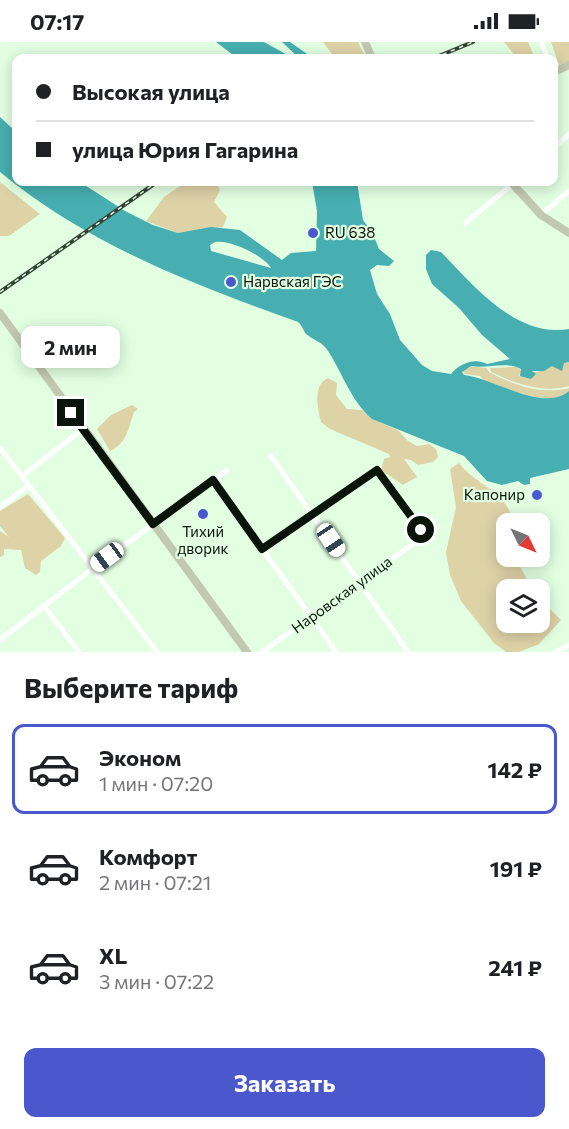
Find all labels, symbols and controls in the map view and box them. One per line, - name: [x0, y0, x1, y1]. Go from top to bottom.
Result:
- text: 07:17: [30, 8, 84, 35]
- text: Высокая улица: [72, 78, 230, 105]
- text: улица Юрия Гагарина: [72, 136, 298, 163]
- place label: RU 638: [325, 223, 375, 241]
- marker: RU 638: [306, 226, 320, 240]
- place label: Нарвская ГЭС: [243, 272, 342, 290]
- marker: Нарвская ГЭС: [224, 275, 238, 289]
- callout: 2 мин: [22, 326, 121, 368]
- text: 2 мин: [44, 335, 97, 359]
- route end: [57, 399, 84, 426]
- place label: Капонир: [464, 485, 525, 503]
- marker: Капонир: [530, 488, 544, 502]
- marker: Тихий дворик: [196, 507, 210, 521]
- north arrow: [496, 513, 550, 567]
- map controls: [496, 513, 550, 633]
- route start: [407, 516, 434, 543]
- car: [313, 520, 349, 560]
- place label: Тихий дворик: [177, 522, 229, 557]
- car: [87, 539, 127, 575]
- street label: Наровская улица: [288, 552, 395, 637]
- button: layers: [496, 579, 550, 633]
- text: Выберите тариф: [24, 671, 238, 704]
- icon: car: [27, 742, 81, 796]
- text: Эконом: [99, 744, 181, 771]
- text: 142 ₽: [487, 756, 542, 783]
- text: 1 мин · 07:20: [99, 771, 213, 795]
- icon: car: [27, 841, 81, 895]
- text: Комфорт: [99, 843, 197, 870]
- text: 191 ₽: [490, 855, 542, 882]
- text: 2 мин · 07:21: [99, 870, 211, 894]
- icon: car: [27, 940, 81, 994]
- text: XL: [99, 942, 127, 969]
- text: 241 ₽: [488, 954, 542, 981]
- text: 3 мин · 07:22: [99, 969, 214, 993]
- button: Заказать: [24, 1048, 545, 1117]

